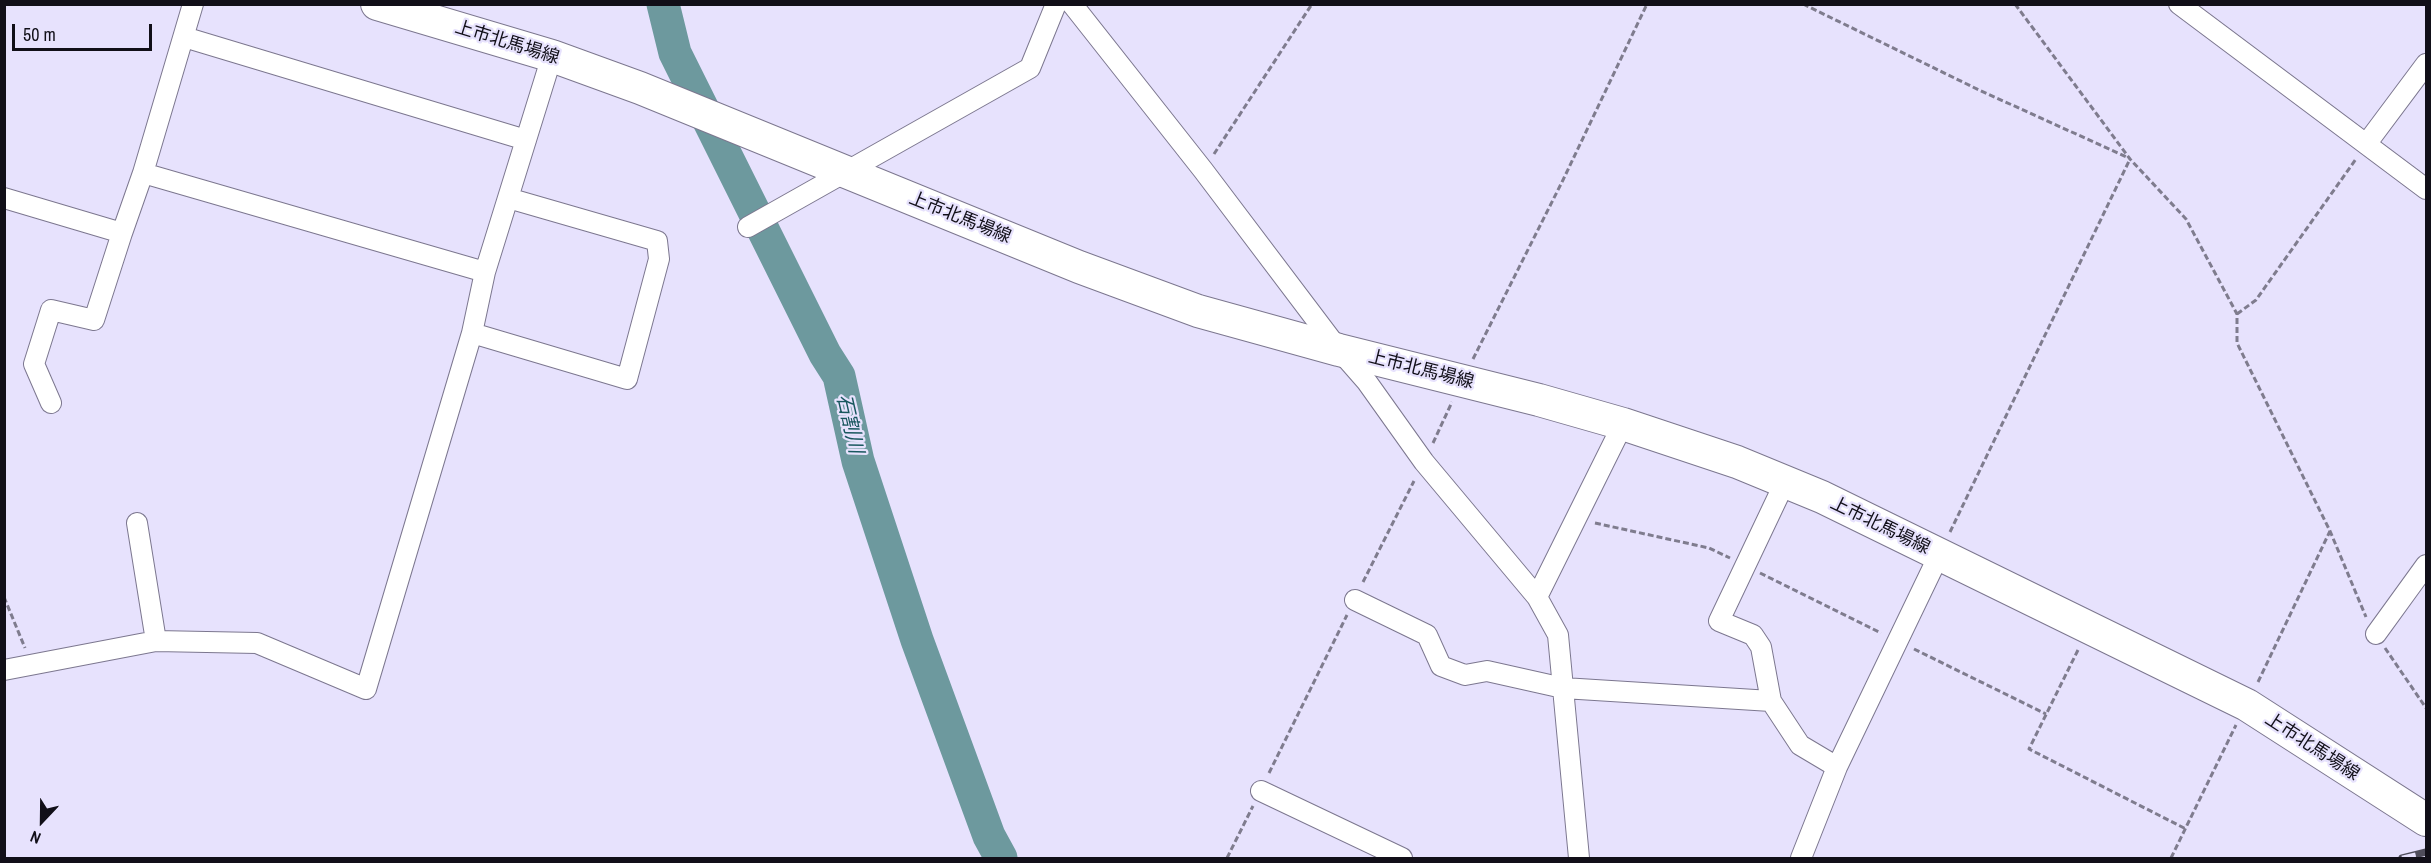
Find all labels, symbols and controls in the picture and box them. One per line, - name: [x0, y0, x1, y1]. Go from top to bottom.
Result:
- scale bar: [15, 12, 154, 50]
- street label: 上市北馬場線: [452, 17, 562, 69]
- text: 50 m: [23, 22, 56, 47]
- street label: 上市北馬場線: [906, 188, 1014, 248]
- street label: 上市北馬場線: [1366, 346, 1476, 394]
- water label: 石割川: [831, 392, 867, 456]
- street label: 上市北馬場線: [1827, 493, 1933, 559]
- street label: 上市北馬場線: [2261, 709, 2363, 785]
- north arrow: [12, 791, 72, 851]
- text: N: [27, 826, 44, 850]

